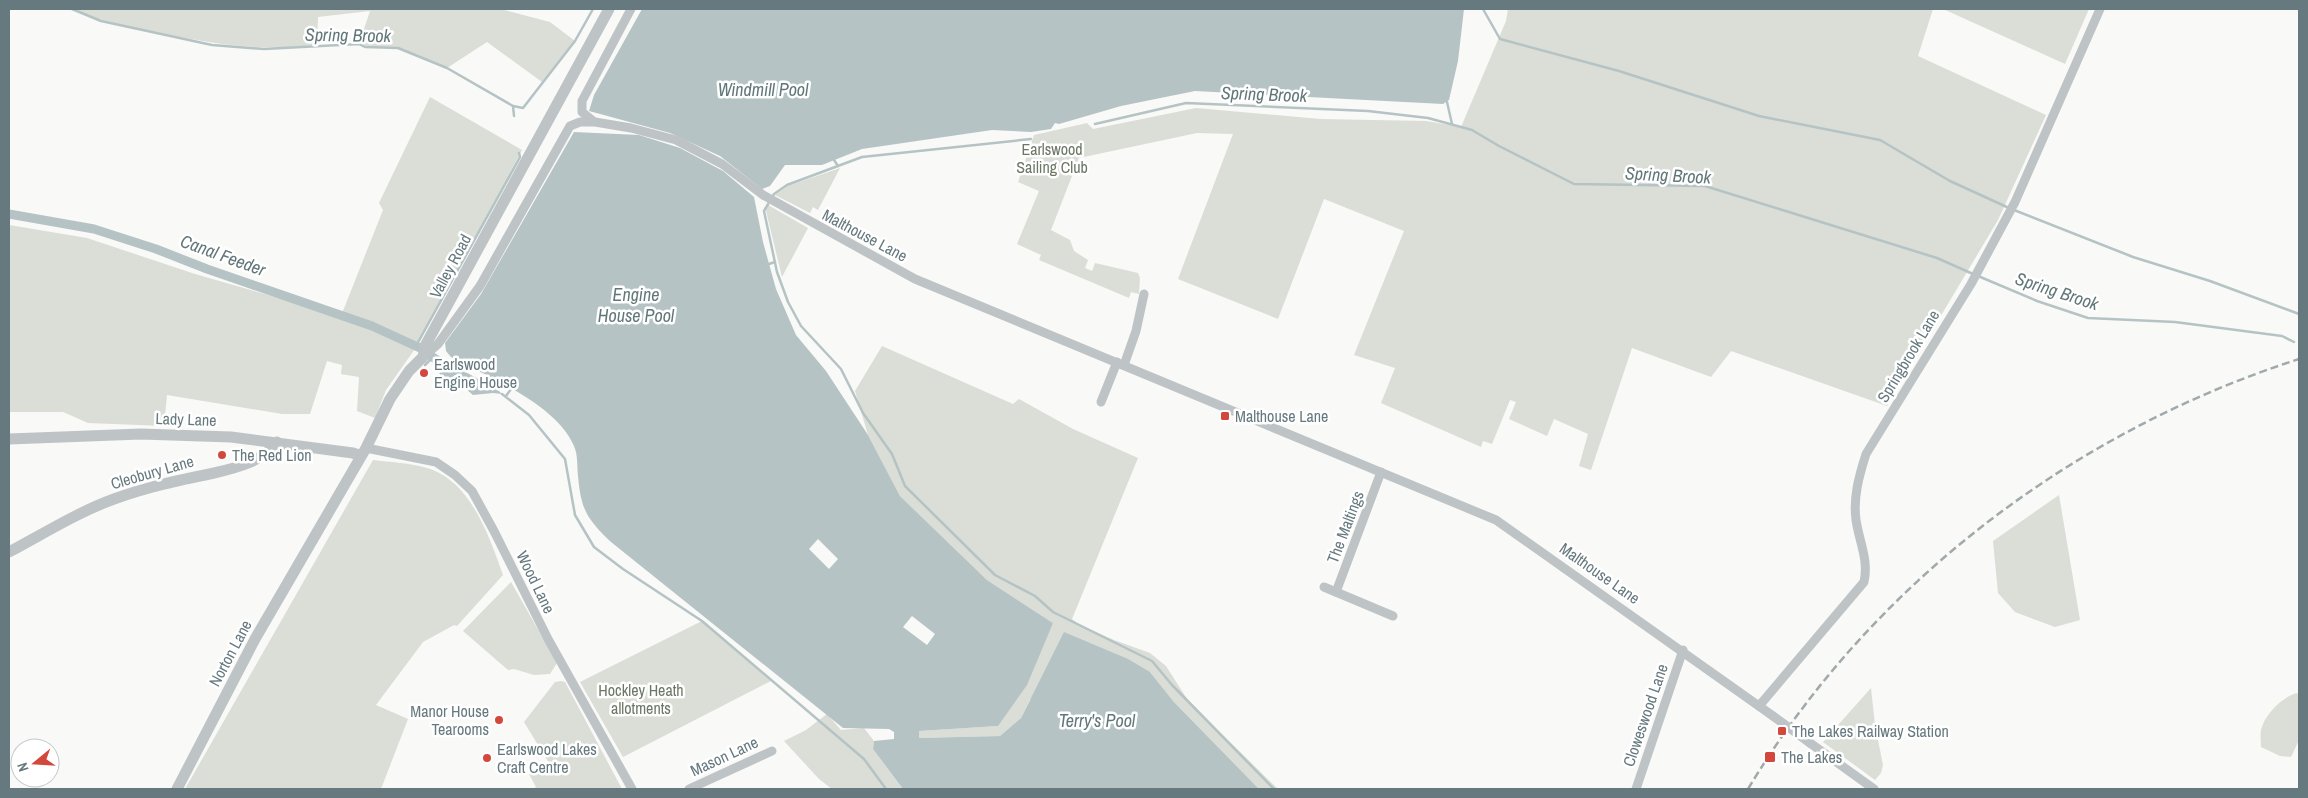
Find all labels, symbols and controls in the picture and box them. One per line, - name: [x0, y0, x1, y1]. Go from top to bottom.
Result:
- water label: Spring Brook: [305, 22, 392, 48]
- water label: Windmill Pool: [718, 77, 809, 102]
- water label: Spring Brook: [1221, 80, 1308, 108]
- park label: Earlswood Sailing Club: [1016, 138, 1088, 178]
- water label: Spring Brook: [1624, 160, 1712, 190]
- street label: Malthouse Lane: [819, 203, 911, 267]
- water label: Canal Feeder: [177, 228, 270, 282]
- street label: Valley Road: [424, 230, 476, 302]
- water label: Spring Brook: [2012, 266, 2102, 316]
- water label: Engine House Pool: [598, 282, 675, 328]
- street label: Springbrook Lane: [1872, 306, 1944, 406]
- place label: Earlswood Engine House: [434, 353, 517, 393]
- marker: Earlswood Engine House: [418, 367, 430, 379]
- place label: Malthouse Lane: [1235, 405, 1328, 427]
- street label: Lady Lane: [155, 407, 217, 431]
- marker: Malthouse Lane: [1219, 410, 1231, 422]
- place label: The Red Lion: [232, 444, 312, 466]
- marker: The Red Lion: [216, 449, 228, 461]
- street label: Cleobury Lane: [108, 450, 196, 494]
- street label: The Maltings: [1321, 488, 1369, 566]
- street label: Malthouse Lane: [1555, 537, 1645, 609]
- street label: Wood Lane: [511, 547, 561, 617]
- street label: Norton Lane: [203, 616, 257, 690]
- street label: Cloweswood Lane: [1617, 661, 1673, 769]
- park label: Hockley Heath allotments: [598, 679, 684, 719]
- place label: Manor House Tearooms: [410, 700, 489, 740]
- water label: Terry's Pool: [1059, 708, 1136, 733]
- marker: Manor House Tearooms: [493, 714, 505, 726]
- place label: The Lakes Railway Station: [1792, 720, 1949, 742]
- marker: The Lakes Railway Station: [1776, 725, 1788, 737]
- street label: Mason Lane: [687, 731, 761, 781]
- north arrow: [10, 738, 60, 788]
- place label: Earlswood Lakes Craft Centre: [497, 738, 597, 778]
- place label: The Lakes: [1781, 746, 1842, 768]
- marker: The Lakes: [1763, 750, 1777, 764]
- marker: Earlswood Lakes Craft Centre: [481, 752, 493, 764]
- text: N: [13, 760, 32, 774]

